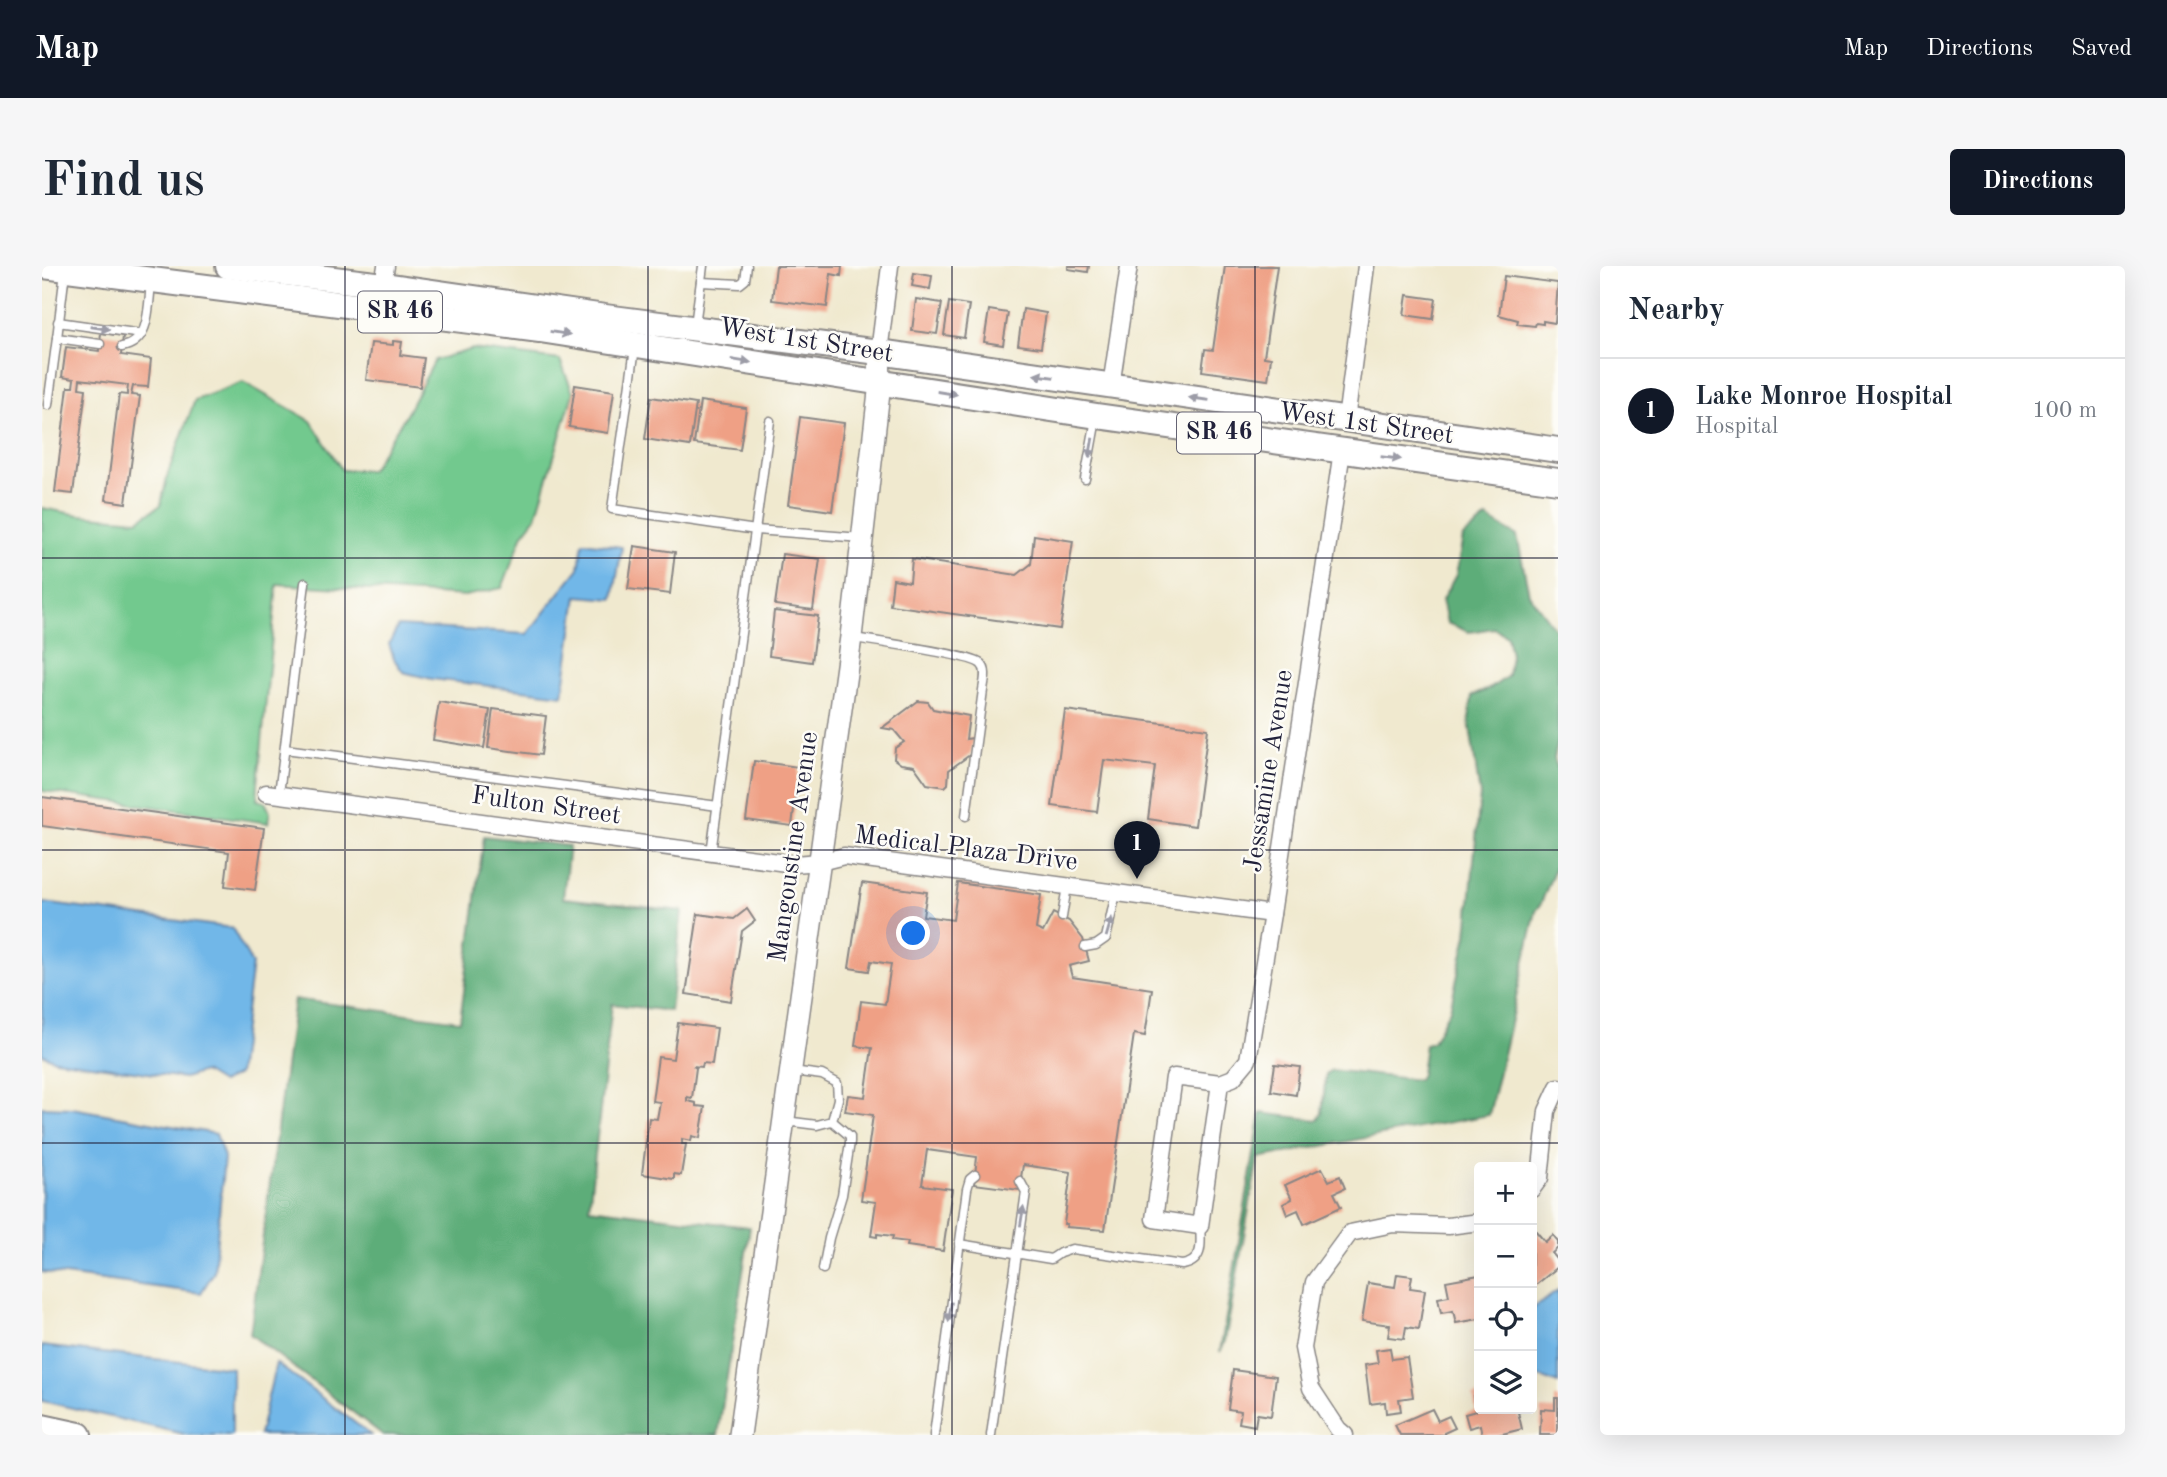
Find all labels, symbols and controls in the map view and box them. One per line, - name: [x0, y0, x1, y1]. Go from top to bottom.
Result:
- text: Map: [35, 33, 99, 66]
- text: Map: [1844, 37, 1888, 61]
- text: Directions: [1926, 37, 2033, 61]
- text: Saved: [2071, 37, 2132, 61]
- button: Directions: [1950, 149, 2125, 215]
- text: Find us: [42, 158, 205, 207]
- road number: SR 46: [358, 292, 442, 332]
- text: Nearby: [1628, 296, 1725, 326]
- street label: West 1st Street: [717, 314, 895, 368]
- one-way arrow: [89, 323, 111, 334]
- one-way arrow: [549, 328, 571, 339]
- one-way arrow: [730, 356, 752, 367]
- one-way arrow: [1033, 370, 1055, 381]
- text: Lake Monroe Hospital: [1695, 384, 1953, 410]
- one-way arrow: [936, 388, 958, 399]
- one-way arrow: [1188, 393, 1210, 404]
- street label: West 1st Street: [1277, 399, 1455, 449]
- text: 1: [1644, 399, 1658, 422]
- text: 100 m: [2032, 399, 2097, 422]
- road number: SR 46: [1177, 412, 1261, 454]
- text: Hospital: [1695, 415, 1778, 438]
- one-way arrow: [1085, 437, 1096, 459]
- one-way arrow: [1380, 453, 1402, 464]
- street label: Jessamine Avenue: [1240, 668, 1298, 874]
- street label: Mangoustine Avenue: [765, 730, 823, 964]
- street label: Fulton Street: [470, 783, 622, 829]
- pin: 1: [1114, 821, 1160, 879]
- street label: Medical Plaza Drive: [853, 822, 1079, 876]
- one-way arrow: [1104, 915, 1115, 937]
- your location: [896, 916, 930, 950]
- map controls: [1474, 1162, 1537, 1414]
- button: +: [1474, 1162, 1537, 1225]
- one-way arrow: [1017, 1205, 1028, 1227]
- button: −: [1474, 1225, 1537, 1288]
- button: locate: [1474, 1288, 1537, 1351]
- one-way arrow: [944, 1301, 955, 1323]
- button: layers: [1474, 1351, 1537, 1414]

